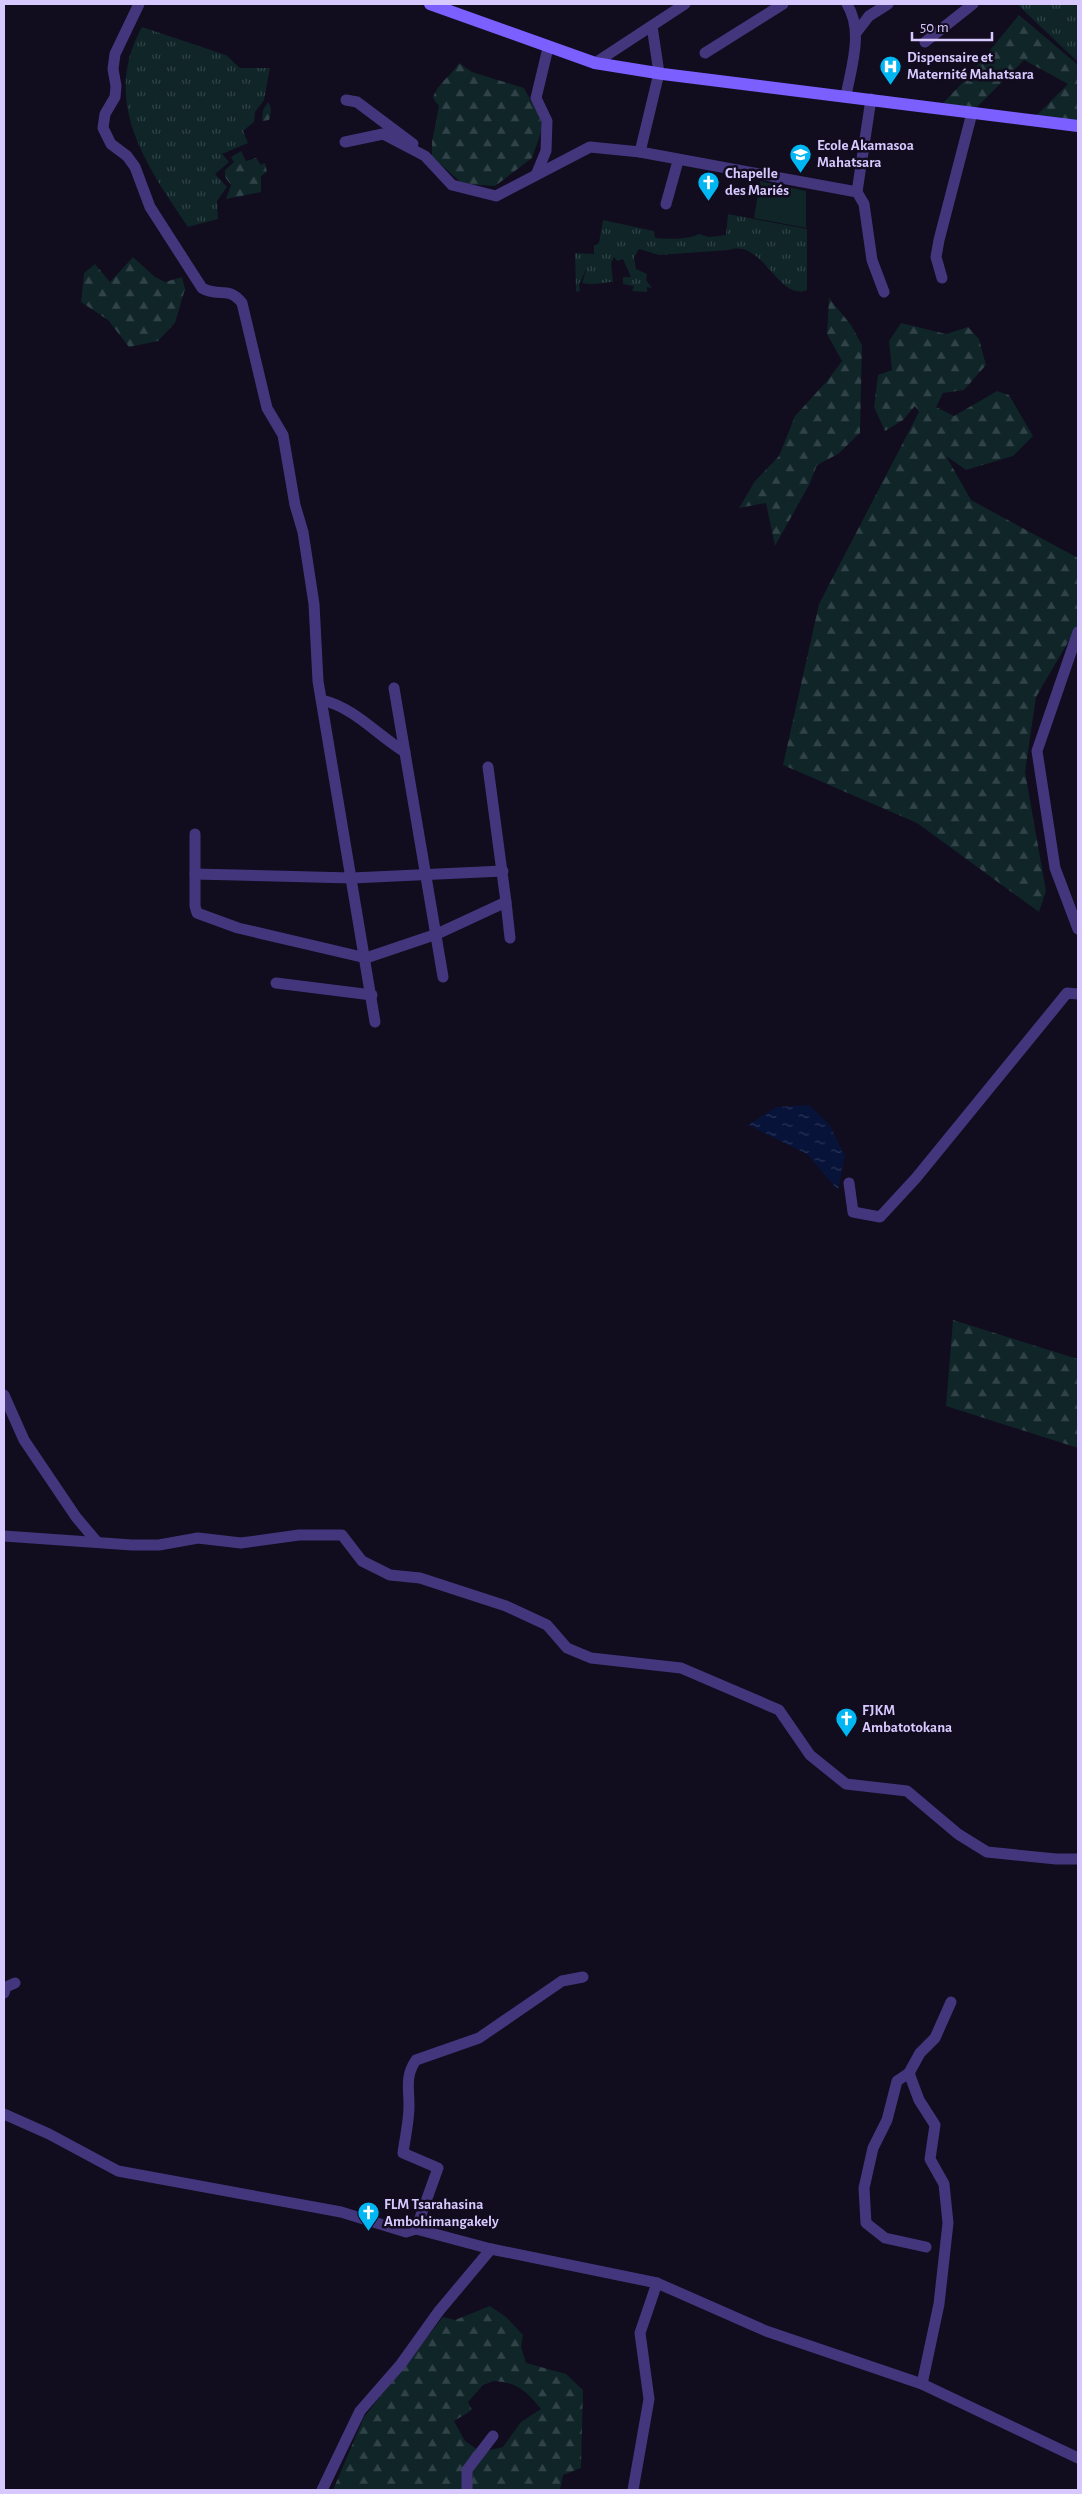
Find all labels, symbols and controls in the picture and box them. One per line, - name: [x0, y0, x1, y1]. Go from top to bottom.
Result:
- scale bar: [912, 10, 992, 42]
- text: 50 m: [920, 20, 949, 35]
- place label: Dispensaire et Maternité Mahatsara: [907, 50, 1034, 82]
- hospital icon: Dispensaire et Maternité Mahatsara: [879, 54, 903, 85]
- place label: Ecole Akamasoa Mahatsara: [817, 138, 914, 170]
- school or university icon: Ecole Akamasoa Mahatsara: [789, 142, 813, 173]
- place label: Chapelle des Mariés: [725, 166, 789, 198]
- church icon: Chapelle des Mariés: [697, 170, 721, 201]
- place label: FJKM Ambatotokana: [862, 1703, 952, 1735]
- church icon: FJKM Ambatotokana: [834, 1707, 858, 1738]
- place label: FLM Tsarahasina Ambohimangakely: [384, 2197, 499, 2229]
- church icon: FLM Tsarahasina Ambohimangakely: [356, 2201, 380, 2232]

